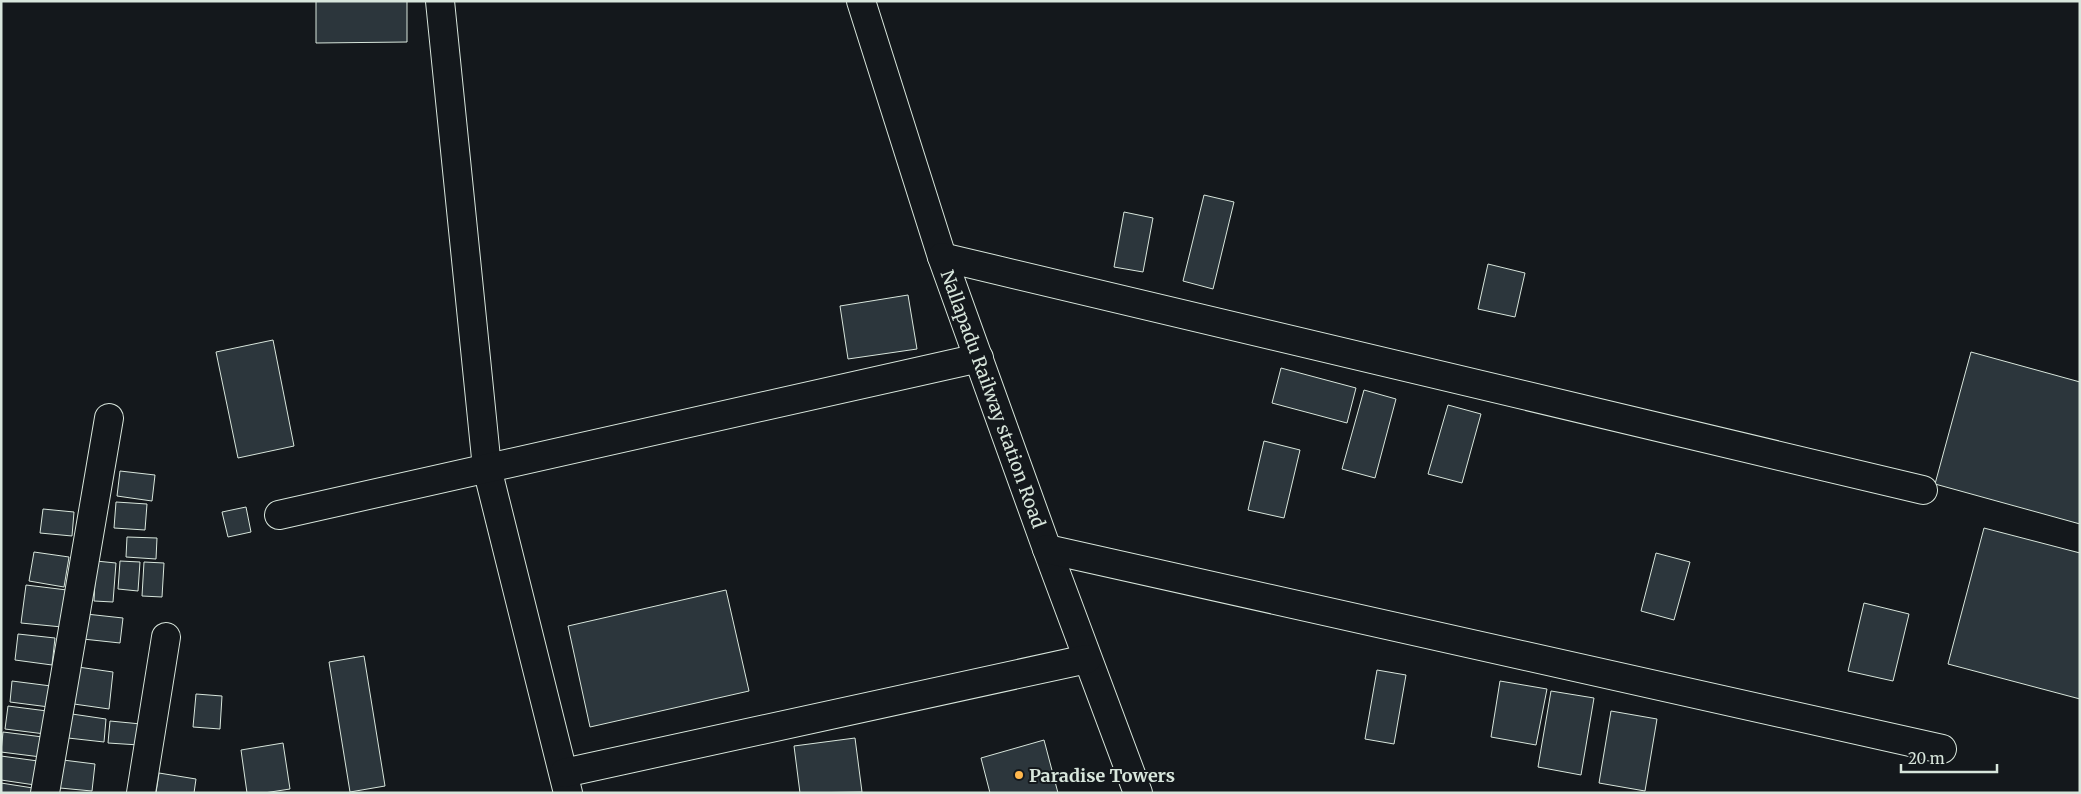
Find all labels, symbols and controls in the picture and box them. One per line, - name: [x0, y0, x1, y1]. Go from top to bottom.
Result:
- street label: Nallapadu Railway station Road: [936, 267, 1051, 531]
- scale bar: [1901, 742, 1997, 774]
- text: 20 m: [1908, 749, 1945, 768]
- place label: Paradise Towers: [1029, 764, 1175, 787]
- marker: Paradise Towers: [1013, 769, 1025, 781]

